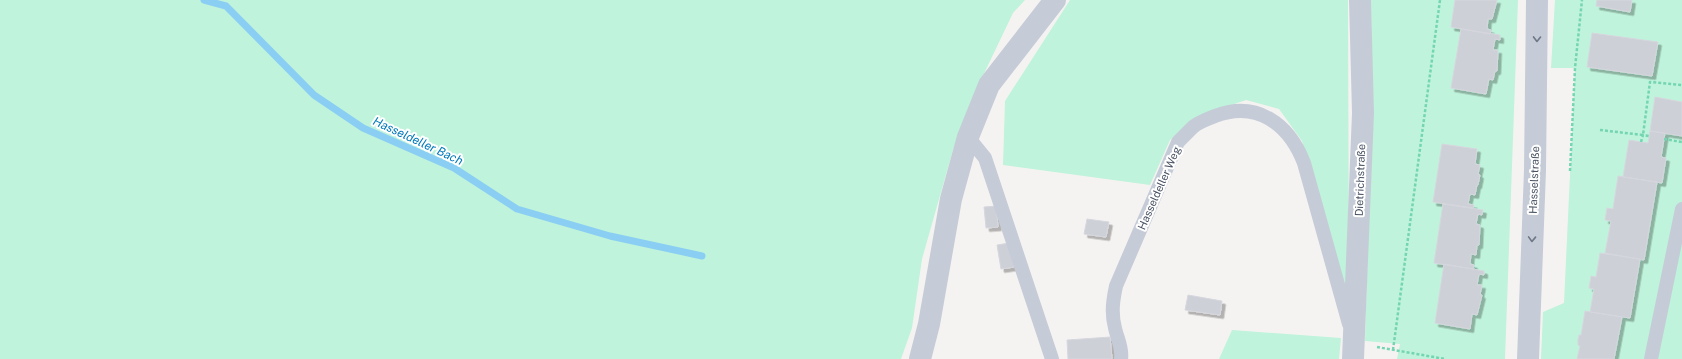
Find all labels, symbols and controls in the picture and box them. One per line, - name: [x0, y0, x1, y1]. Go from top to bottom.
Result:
- one-way arrow: [1532, 36, 1541, 42]
- water label: Hasseldeller Bach: [371, 114, 465, 168]
- street label: Hasseldeller Weg: [1135, 144, 1183, 231]
- street label: Dietrichstraße: [1353, 144, 1367, 216]
- street label: Hasselstraße: [1527, 146, 1541, 214]
- one-way arrow: [1528, 236, 1537, 242]

